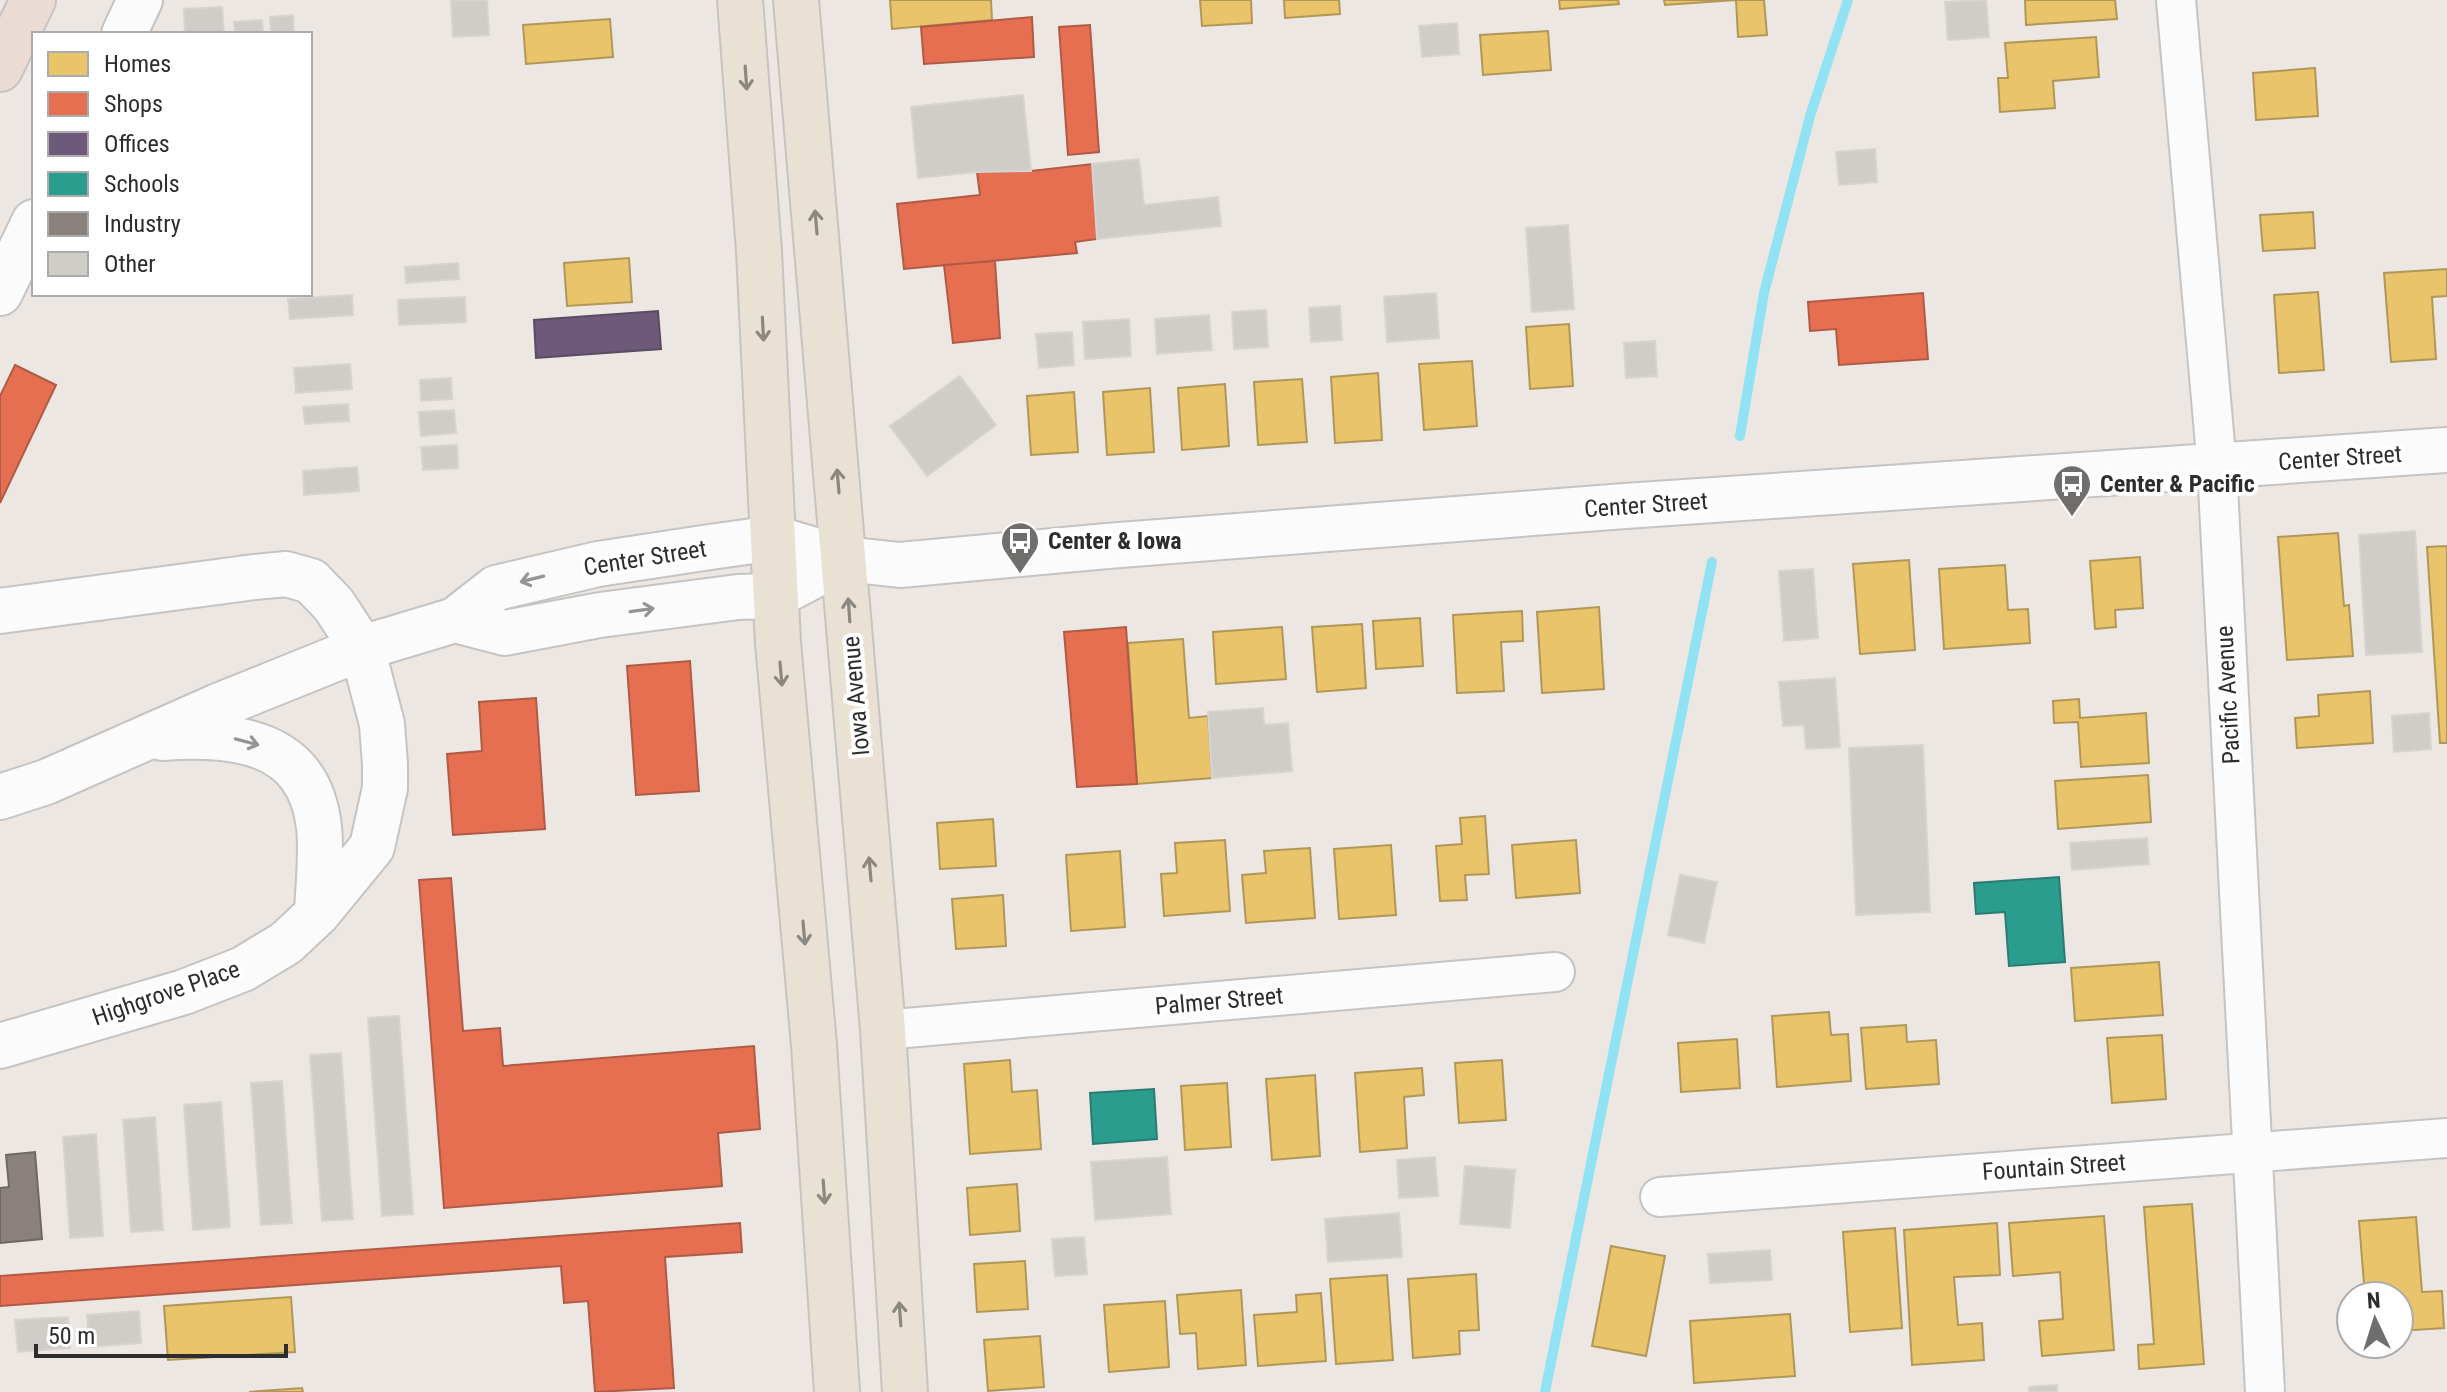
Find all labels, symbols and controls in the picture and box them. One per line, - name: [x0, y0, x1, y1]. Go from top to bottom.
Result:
- legend: [32, 32, 312, 296]
- text: Homes: [104, 50, 171, 78]
- one-way arrow: [739, 64, 754, 91]
- text: Shops: [104, 90, 163, 118]
- text: Offices: [104, 130, 170, 158]
- text: Schools: [104, 170, 180, 198]
- one-way arrow: [808, 209, 823, 236]
- text: Industry: [104, 210, 181, 238]
- text: Other: [104, 250, 156, 278]
- one-way arrow: [756, 315, 771, 342]
- street label: Center Street: [2277, 440, 2403, 476]
- bus stop icon: Center & Pacific: [2051, 463, 2093, 518]
- one-way arrow: [831, 468, 846, 495]
- place label: Center & Pacific: [2100, 470, 2255, 498]
- street label: Center Street: [1583, 487, 1709, 523]
- bus stop icon: Center & Iowa: [999, 520, 1041, 575]
- place label: Center & Iowa: [1048, 527, 1182, 555]
- street label: Center Street: [582, 534, 708, 582]
- one-way arrow: [520, 573, 546, 588]
- one-way arrow: [841, 597, 856, 624]
- one-way arrow: [629, 602, 654, 617]
- street label: Pacific Avenue: [2210, 625, 2246, 765]
- street label: Iowa Avenue: [837, 635, 875, 757]
- one-way arrow: [774, 660, 789, 687]
- one-way arrow: [233, 736, 259, 751]
- one-way arrow: [862, 856, 877, 883]
- one-way arrow: [797, 919, 812, 946]
- street label: Highgrove Place: [89, 955, 243, 1031]
- street label: Palmer Street: [1154, 981, 1284, 1021]
- street label: Fountain Street: [1981, 1148, 2127, 1186]
- one-way arrow: [817, 1178, 832, 1205]
- north arrow: [2335, 1280, 2415, 1360]
- text: N: [2366, 1288, 2381, 1313]
- one-way arrow: [893, 1301, 908, 1328]
- scale bar: [36, 1308, 286, 1358]
- text: 50 m: [48, 1322, 95, 1350]

